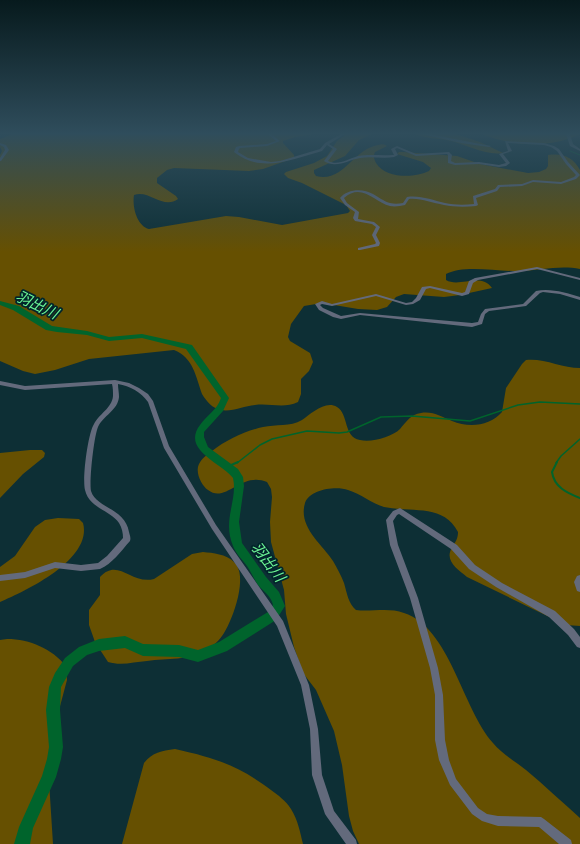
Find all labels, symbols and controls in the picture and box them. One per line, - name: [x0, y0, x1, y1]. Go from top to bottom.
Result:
- water label: 羽出川: [12, 286, 63, 325]
- water label: 羽出川: [246, 538, 291, 588]

